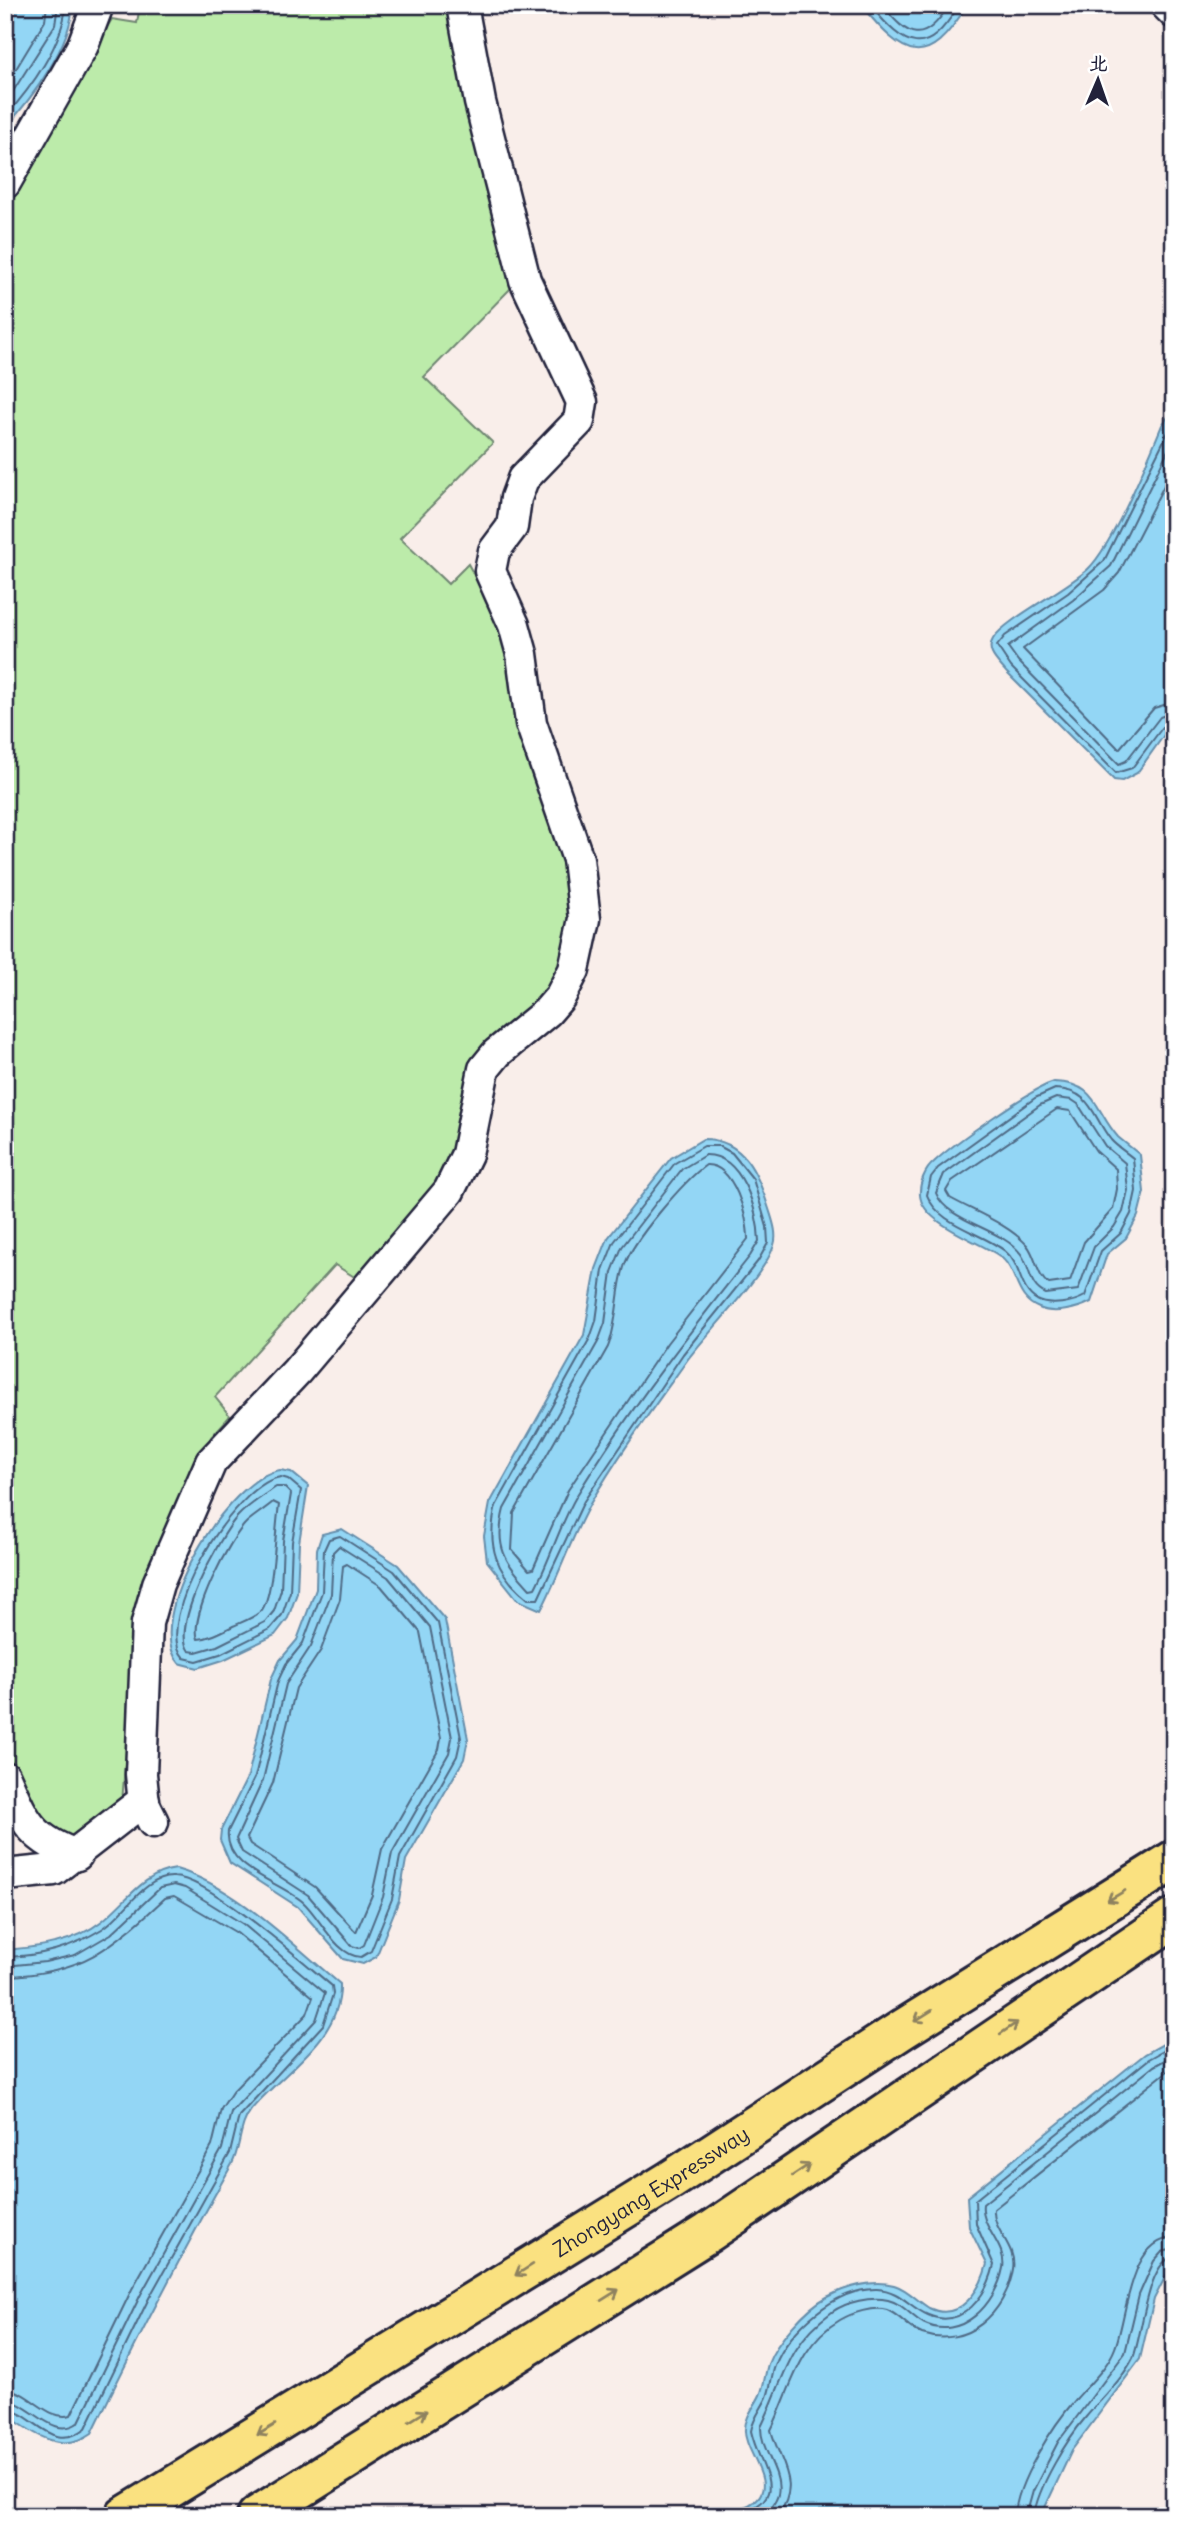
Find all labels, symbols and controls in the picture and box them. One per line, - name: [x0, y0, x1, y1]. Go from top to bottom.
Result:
- north arrow: [1064, 46, 1134, 116]
- text: 北: [1089, 51, 1109, 75]
- one-way arrow: [1106, 1889, 1126, 1903]
- one-way arrow: [913, 2010, 933, 2024]
- one-way arrow: [999, 2021, 1018, 2035]
- street label: Zhongyang Expressway: [548, 2120, 754, 2263]
- one-way arrow: [790, 2163, 810, 2177]
- one-way arrow: [515, 2264, 535, 2278]
- one-way arrow: [600, 2287, 620, 2301]
- one-way arrow: [408, 2409, 427, 2424]
- one-way arrow: [256, 2423, 276, 2437]

